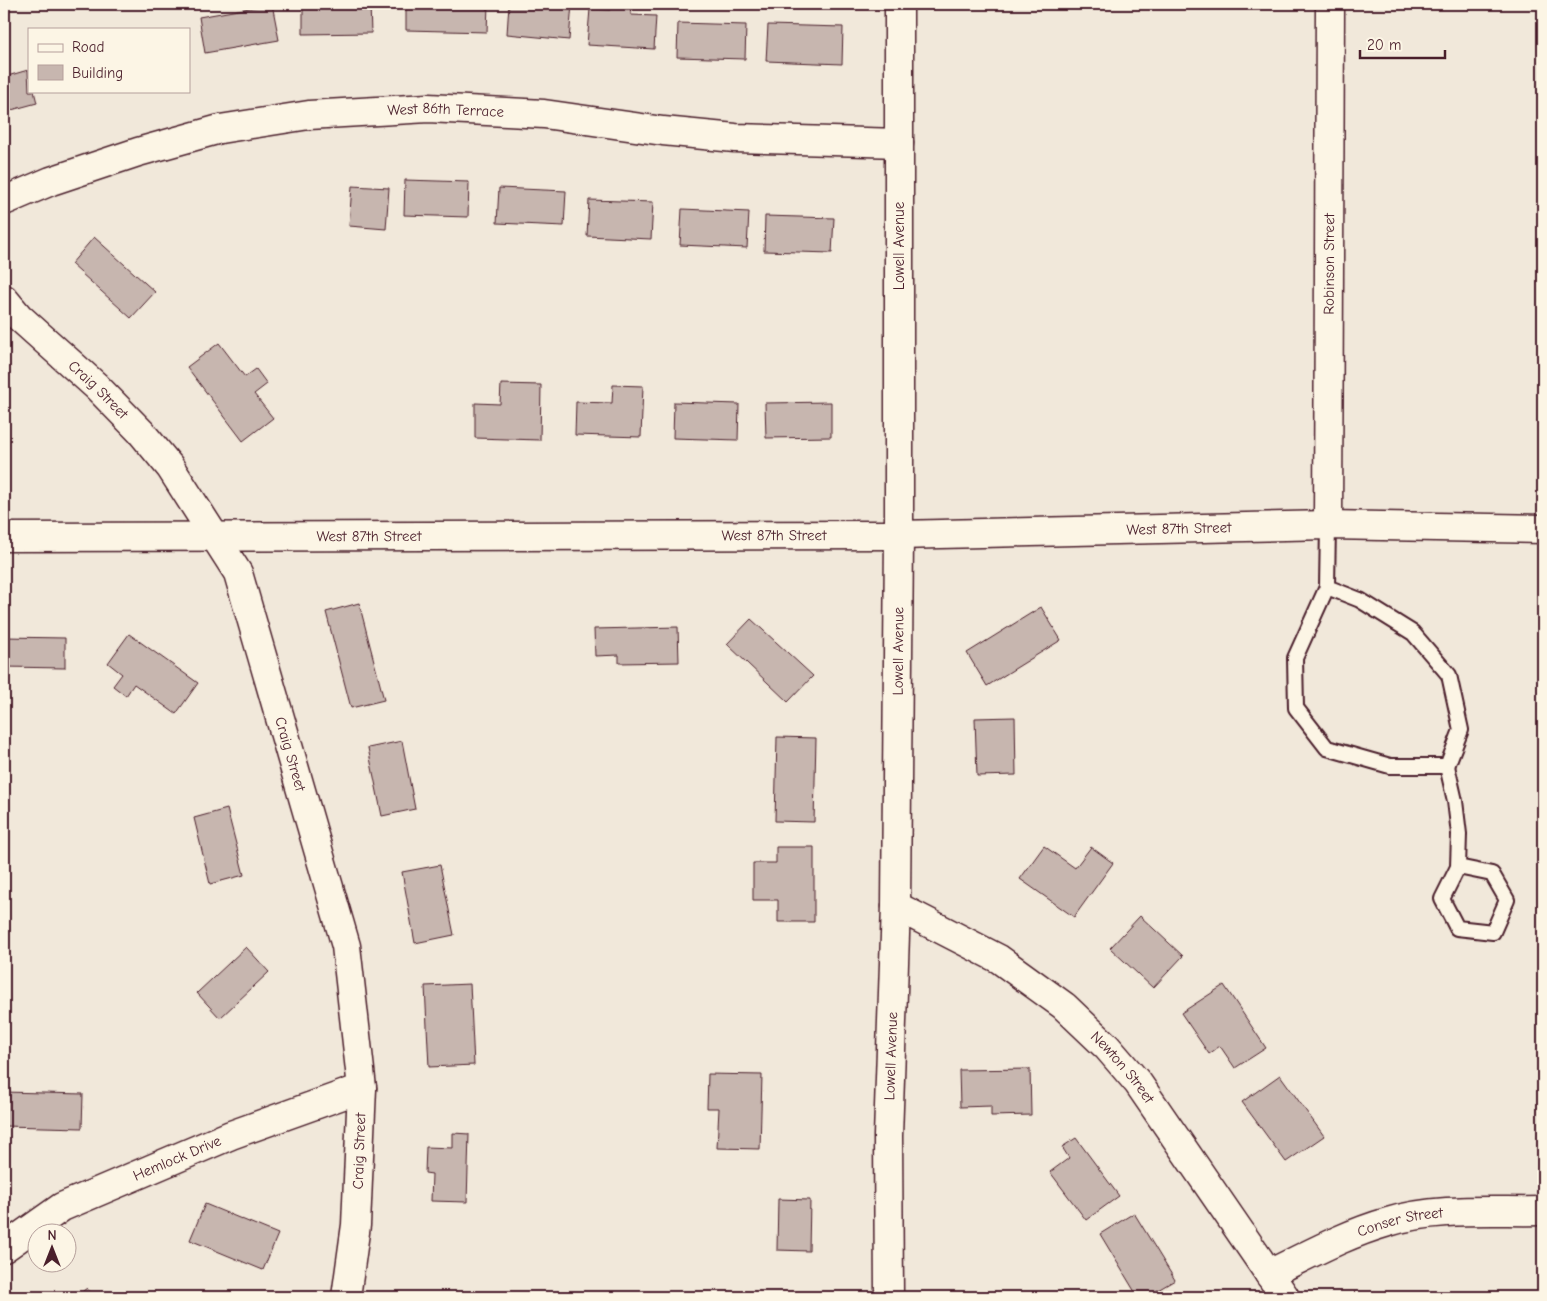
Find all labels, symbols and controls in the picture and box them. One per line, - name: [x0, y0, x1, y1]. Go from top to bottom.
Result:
- legend: [28, 28, 190, 92]
- scale bar: [1360, 28, 1444, 60]
- text: 20 m: [1367, 36, 1401, 54]
- text: Road: [72, 38, 104, 56]
- text: Building: [72, 64, 123, 82]
- street label: West 86th Terrace: [387, 99, 505, 121]
- street label: Lowell Avenue: [890, 201, 908, 290]
- street label: Robinson Street: [1320, 213, 1338, 315]
- street label: Craig Street: [65, 357, 133, 423]
- street label: West 87th Street: [1126, 518, 1232, 539]
- street label: West 87th Street: [722, 526, 827, 544]
- street label: West 87th Street: [317, 527, 422, 545]
- street label: Lowell Avenue: [889, 606, 907, 696]
- street label: Craig Street: [271, 715, 310, 794]
- street label: Lowell Avenue: [880, 1011, 901, 1101]
- street label: Newton Street: [1087, 1027, 1159, 1107]
- street label: Craig Street: [349, 1112, 369, 1190]
- street label: Hemlock Drive: [130, 1131, 224, 1185]
- street label: Conser Street: [1355, 1203, 1444, 1241]
- north arrow: [28, 1224, 78, 1274]
- text: N: [47, 1227, 57, 1244]

